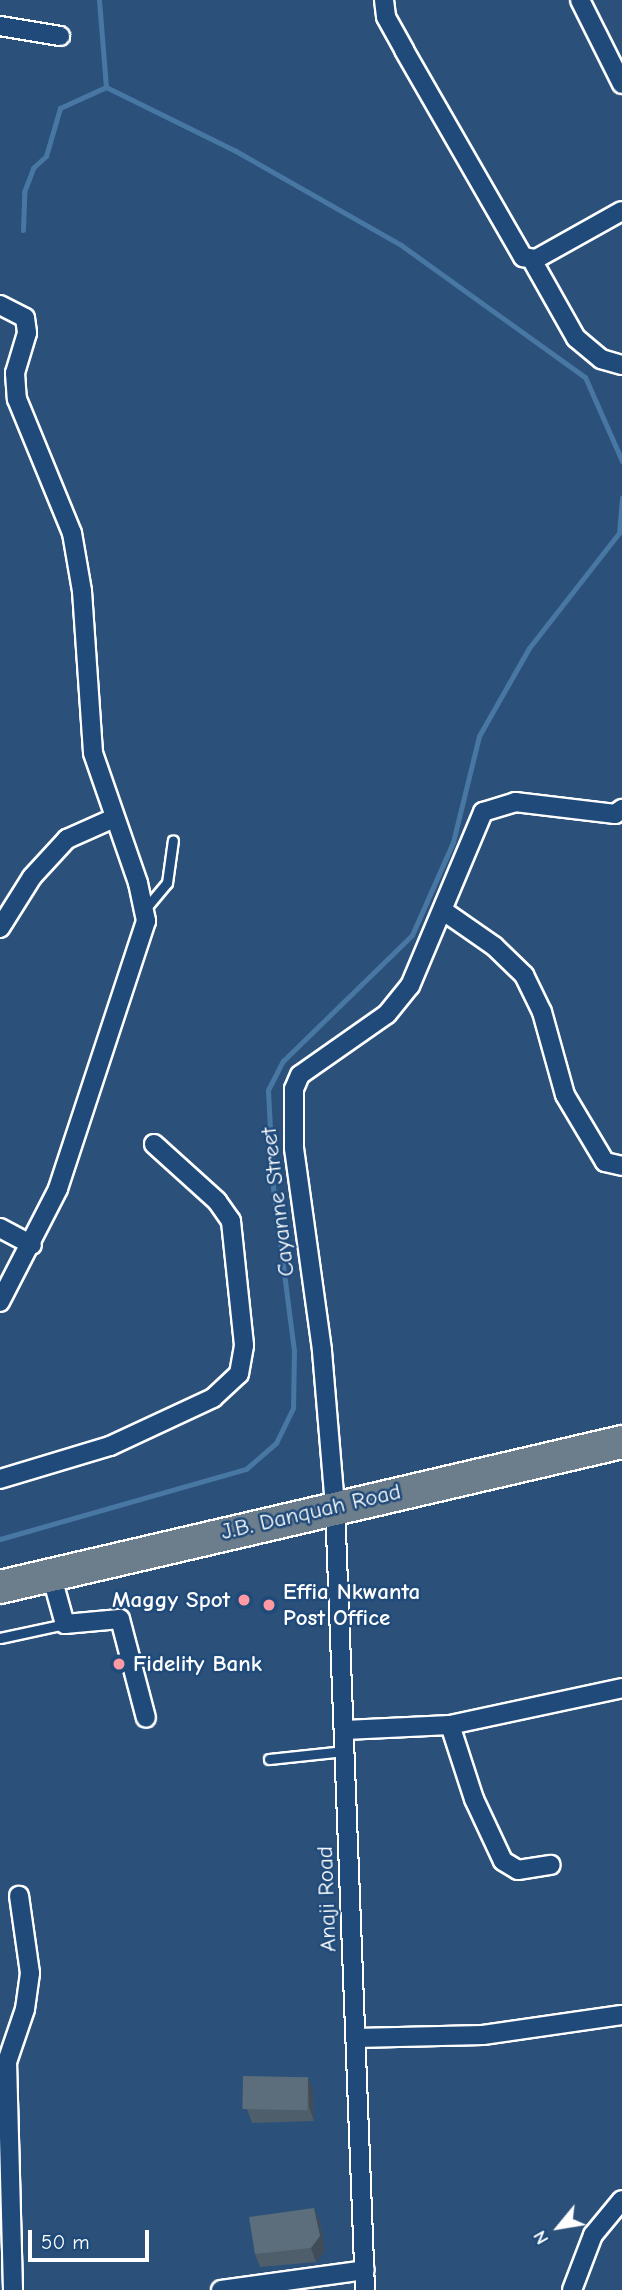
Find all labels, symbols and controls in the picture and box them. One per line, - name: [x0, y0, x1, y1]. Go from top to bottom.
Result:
- street label: Cayanne Street: [255, 1126, 301, 1278]
- street label: J.B. Danquah Road: [218, 1478, 404, 1546]
- place label: Effia Nkwanta Post Office: [283, 1578, 420, 1632]
- place label: Maggy Spot: [112, 1586, 230, 1614]
- marker: Maggy Spot: [236, 1592, 252, 1608]
- marker: Effia Nkwanta Post Office: [261, 1597, 277, 1613]
- place label: Fidelity Bank: [133, 1650, 262, 1678]
- marker: Fidelity Bank: [111, 1656, 127, 1672]
- street label: Anaji Road: [311, 1846, 343, 1952]
- north arrow: [524, 2192, 594, 2262]
- scale bar: [32, 2216, 152, 2260]
- text: N: [528, 2227, 553, 2248]
- text: 50 m: [41, 2230, 90, 2254]

